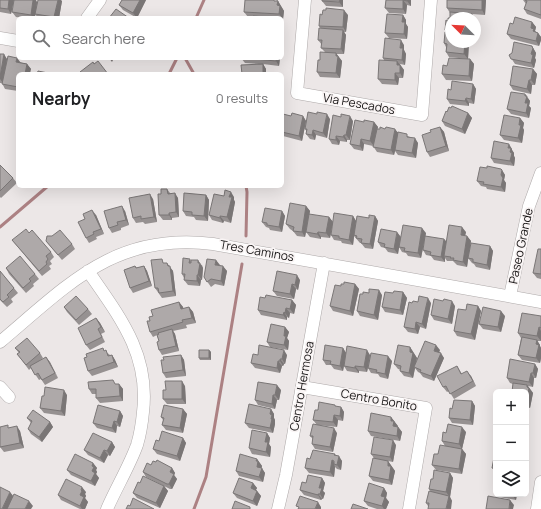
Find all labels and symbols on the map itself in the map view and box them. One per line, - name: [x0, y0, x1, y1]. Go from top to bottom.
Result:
- north arrow: [445, 12, 481, 48]
- street label: Via Pescados: [322, 89, 397, 118]
- street label: Paseo Grande: [504, 207, 537, 285]
- street label: Tres Caminos: [219, 236, 296, 265]
- street label: Centro Hermosa: [285, 340, 318, 432]
- street label: Centro Bonito: [340, 384, 419, 415]

